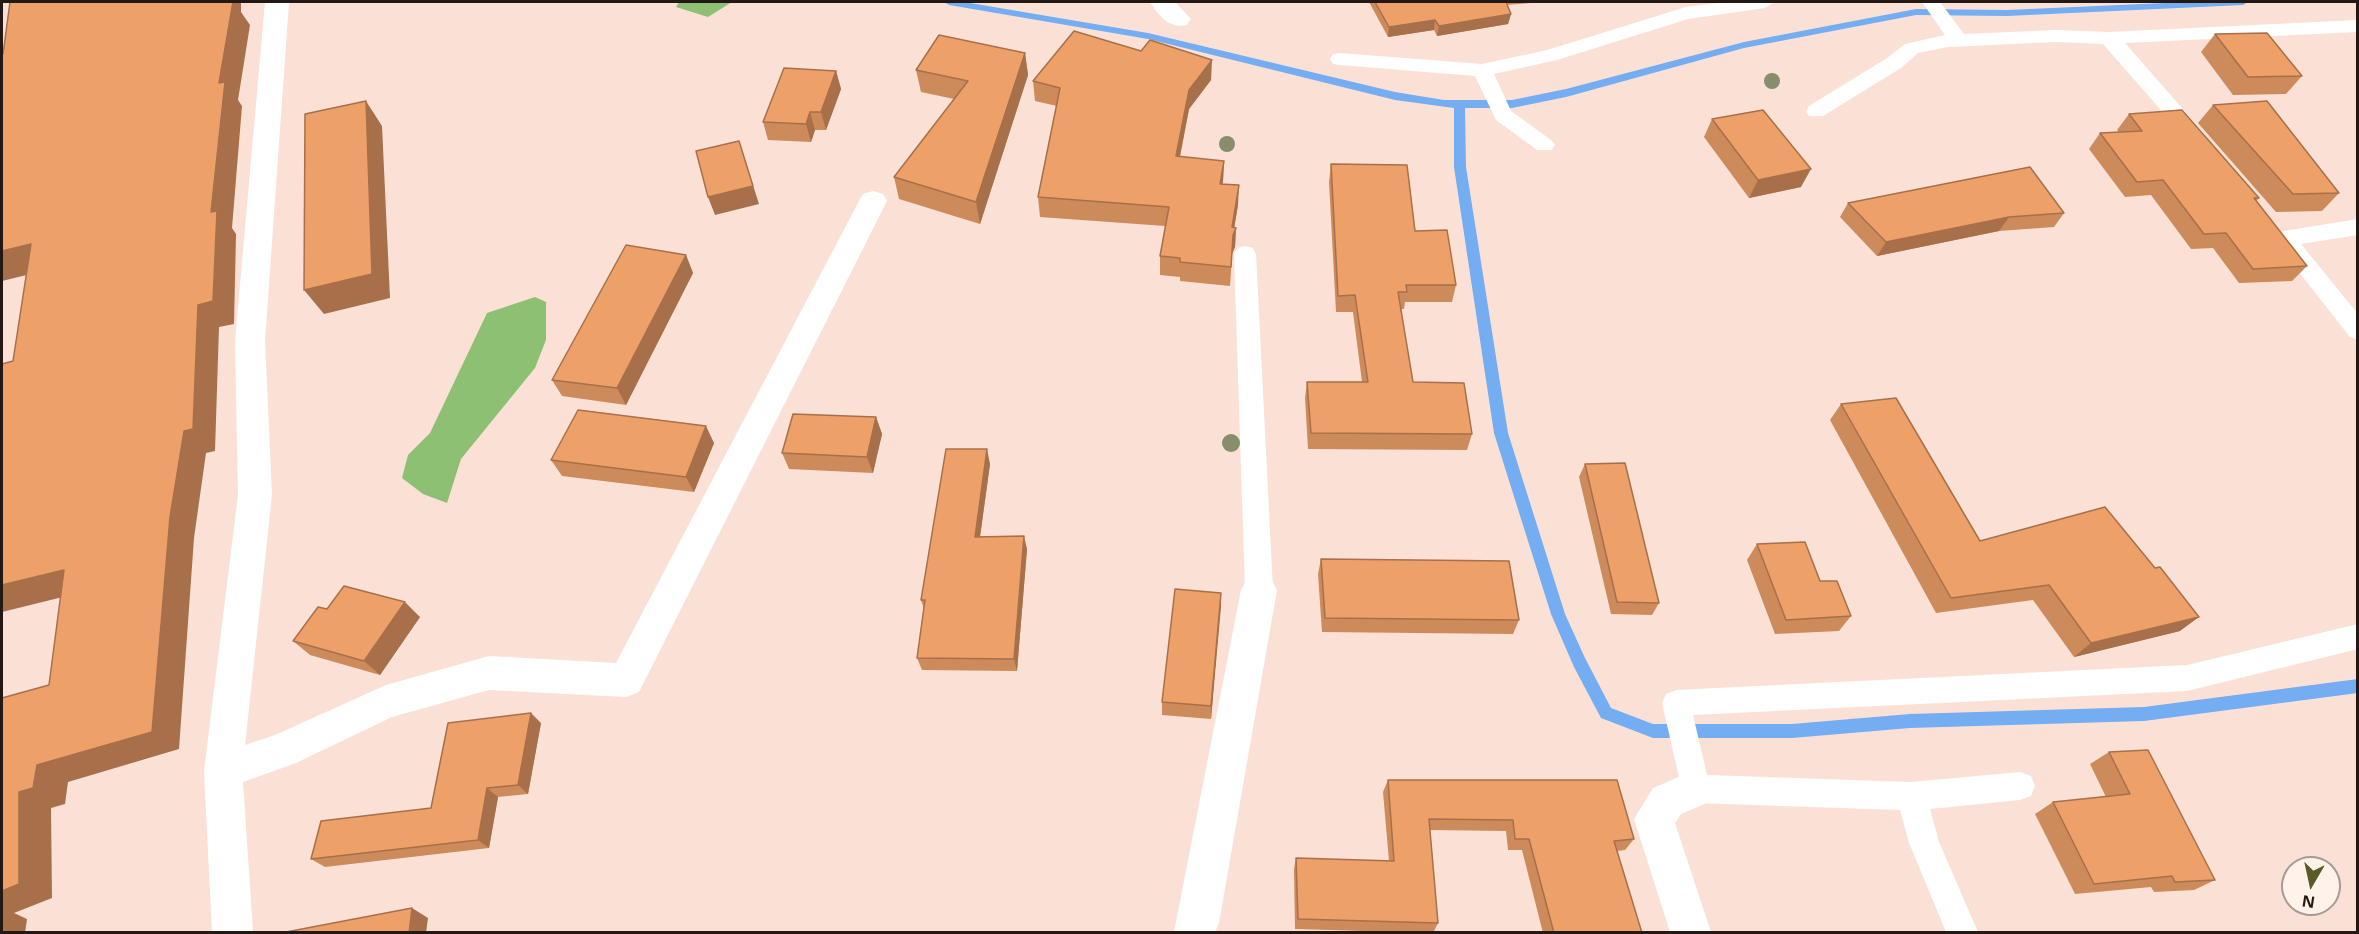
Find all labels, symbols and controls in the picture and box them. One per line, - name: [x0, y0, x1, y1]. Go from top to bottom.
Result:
- north arrow: [2281, 856, 2341, 916]
- text: N: [2300, 890, 2317, 914]

